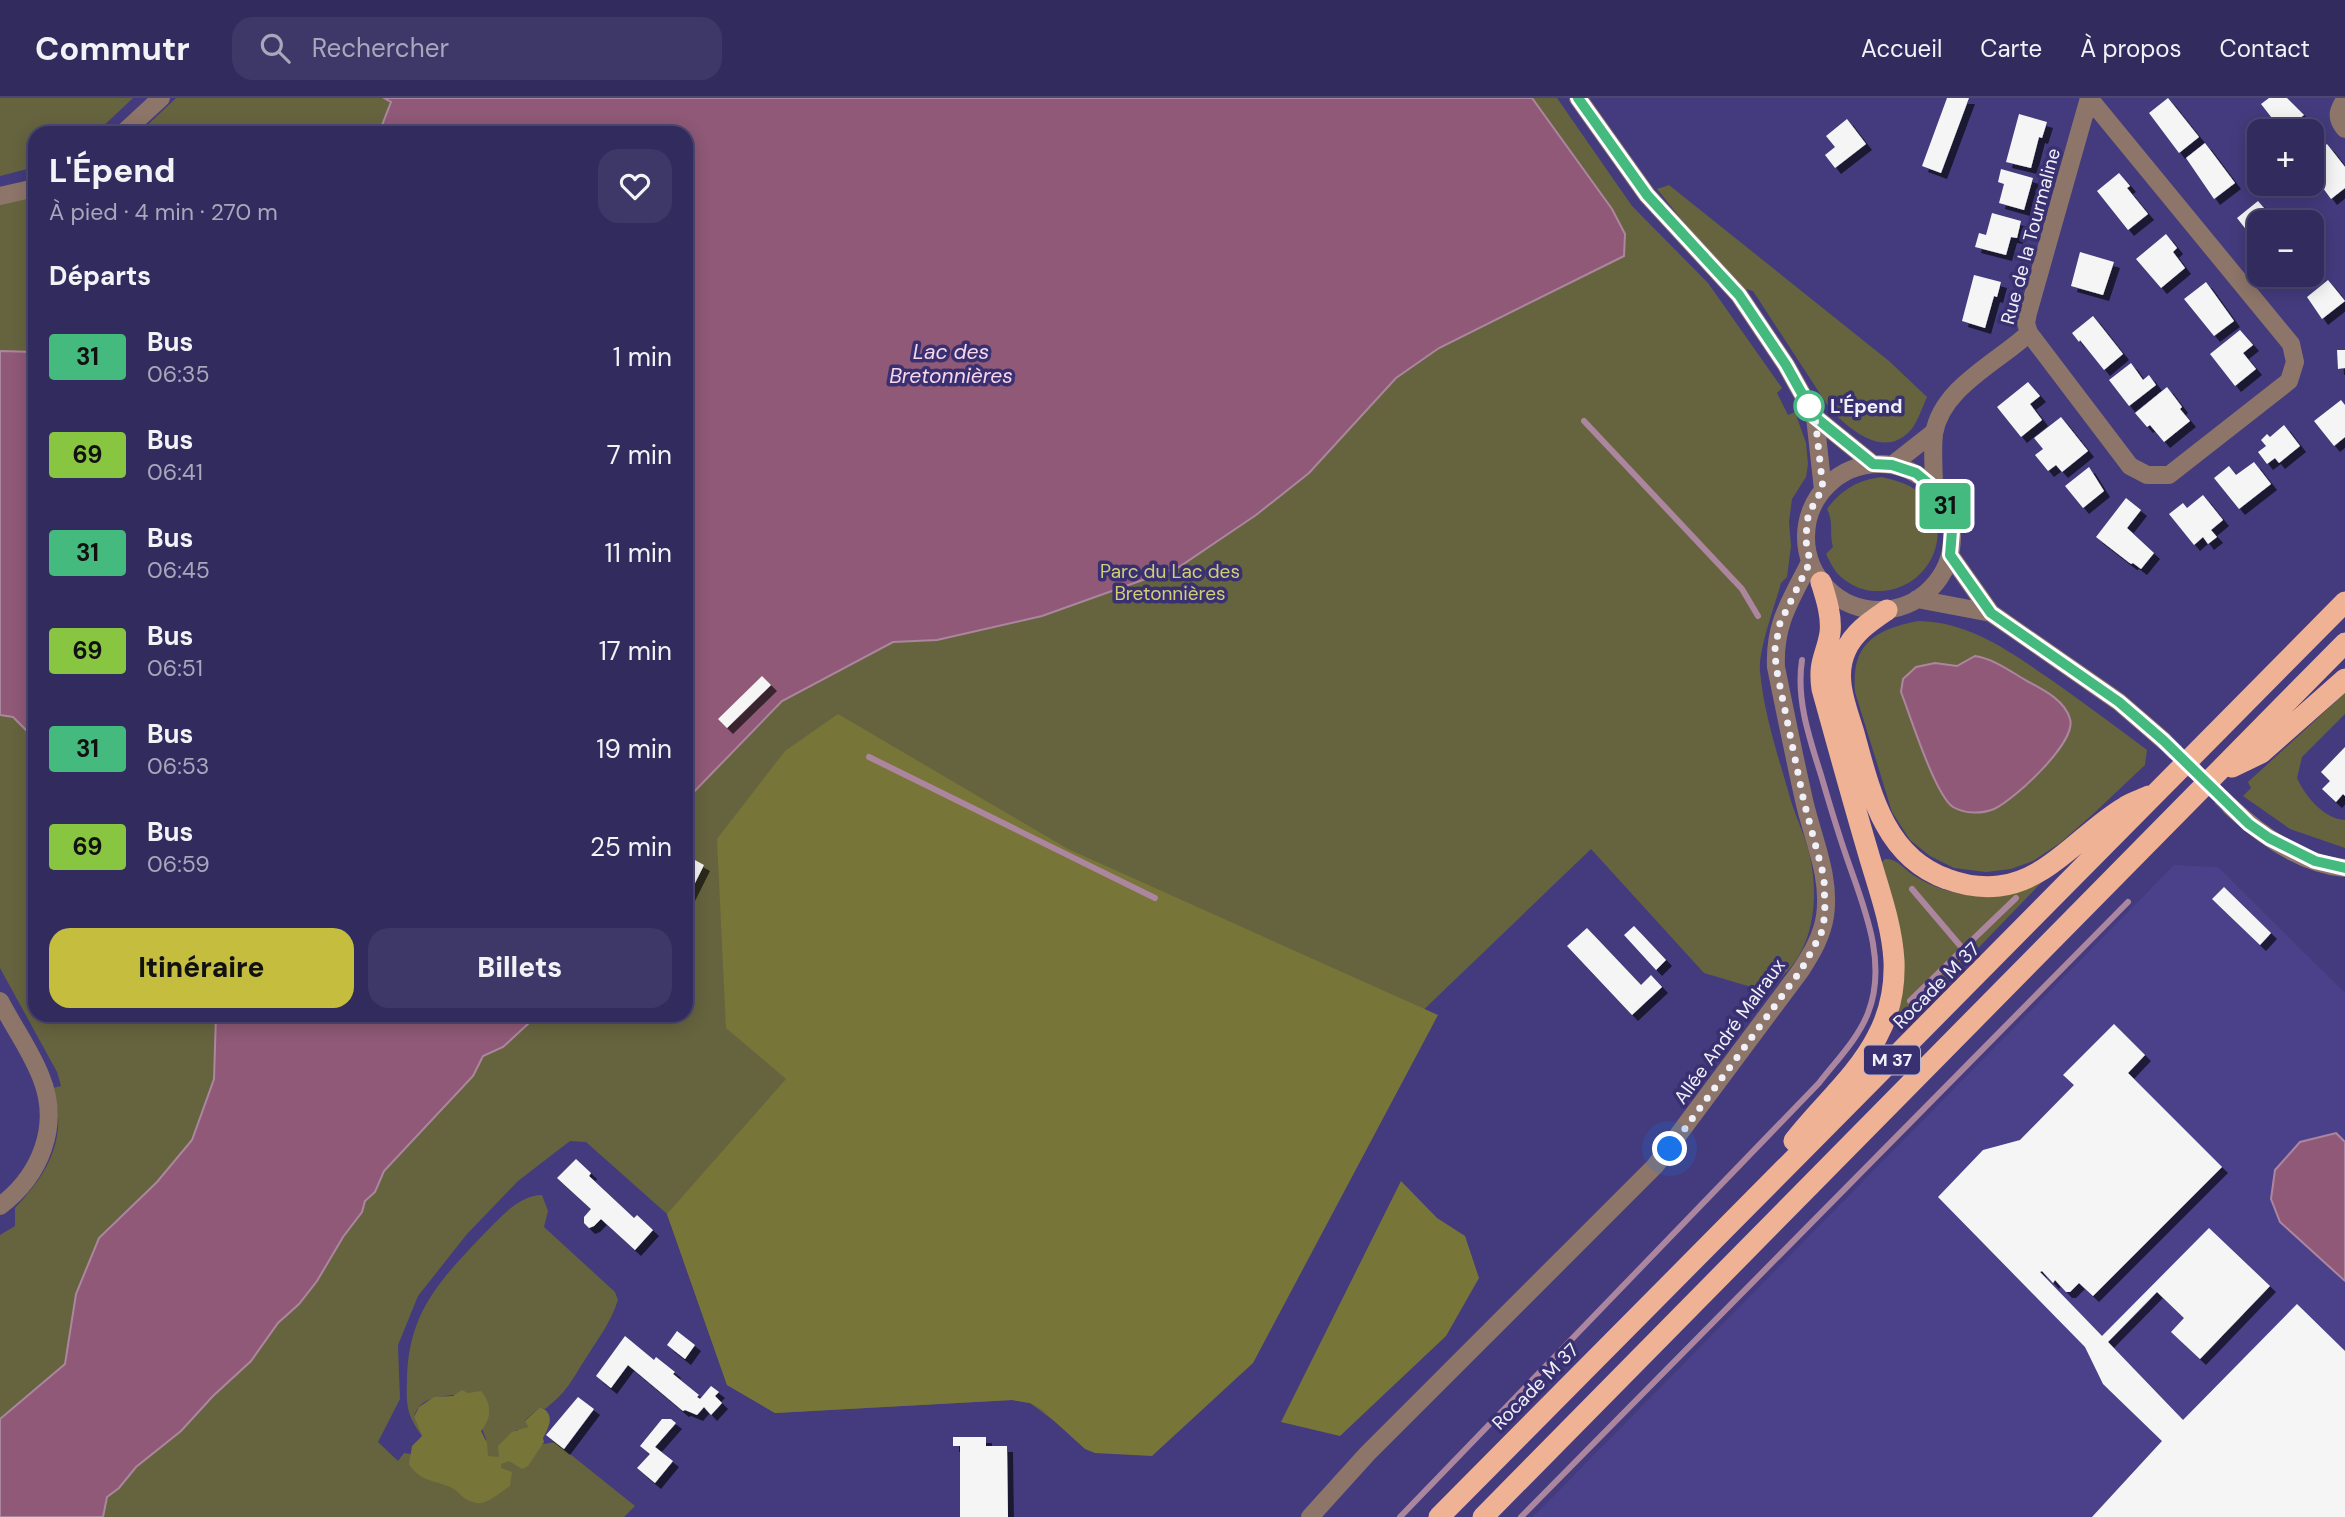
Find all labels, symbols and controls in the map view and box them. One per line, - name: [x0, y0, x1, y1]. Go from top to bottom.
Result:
- search box: [232, 17, 722, 80]
- text: Commutr: [35, 27, 190, 70]
- icon: search: [256, 29, 294, 67]
- text: Rechercher: [312, 31, 449, 65]
- text: Accueil: [1861, 33, 1942, 64]
- text: Carte: [1980, 33, 2042, 64]
- text: À propos: [2080, 33, 2182, 64]
- text: Contact: [2220, 33, 2310, 64]
- map controls: [2247, 119, 2324, 287]
- button: +: [2247, 119, 2324, 196]
- street label: Rue de la Tourmaline: [1995, 145, 2066, 327]
- text: L'Épend: [49, 149, 175, 192]
- button: heart: [598, 149, 672, 223]
- text: À pied · 4 min · 270 m: [49, 197, 278, 227]
- button: −: [2247, 210, 2324, 287]
- text: Départs: [49, 259, 151, 293]
- text: Bus: [147, 325, 193, 359]
- water label: Lac des Bretonnières: [889, 338, 1013, 390]
- text: 1 min: [613, 340, 672, 374]
- text: 31: [76, 341, 99, 372]
- text: 06:35: [147, 359, 209, 389]
- marker: L'Épend: [1794, 391, 1824, 421]
- place label: L'Épend: [1830, 394, 1902, 419]
- text: Bus: [147, 423, 193, 457]
- text: 7 min: [607, 438, 672, 472]
- text: 69: [73, 439, 102, 470]
- text: 06:41: [147, 457, 203, 487]
- line badge: 31: [1913, 483, 1976, 529]
- text: 31: [1933, 490, 1957, 521]
- text: Bus: [147, 521, 193, 555]
- text: 11 min: [605, 536, 672, 570]
- text: 31: [76, 537, 99, 568]
- text: 06:45: [147, 555, 210, 585]
- park label: Parc du Lac des Bretonnières: [1100, 559, 1240, 606]
- text: Bus: [147, 619, 193, 653]
- text: 17 min: [599, 634, 672, 668]
- text: 69: [73, 635, 102, 666]
- text: 06:51: [147, 653, 203, 683]
- text: Bus: [147, 717, 193, 751]
- text: 19 min: [596, 732, 672, 766]
- text: 31: [76, 733, 99, 764]
- text: 06:53: [147, 751, 209, 781]
- text: Bus: [147, 815, 193, 849]
- text: 25 min: [590, 830, 672, 864]
- text: 69: [73, 831, 102, 862]
- text: 06:59: [147, 849, 210, 879]
- button: Itinéraire: [49, 928, 354, 1008]
- button: Billets: [368, 928, 672, 1008]
- street label: Rocade M 37: [1888, 937, 1985, 1034]
- street label: Allée André Malraux: [1668, 953, 1791, 1109]
- road number: M 37: [1864, 1045, 1920, 1074]
- your location: [1652, 1131, 1687, 1166]
- street label: Rocade M 37: [1487, 1338, 1584, 1435]

